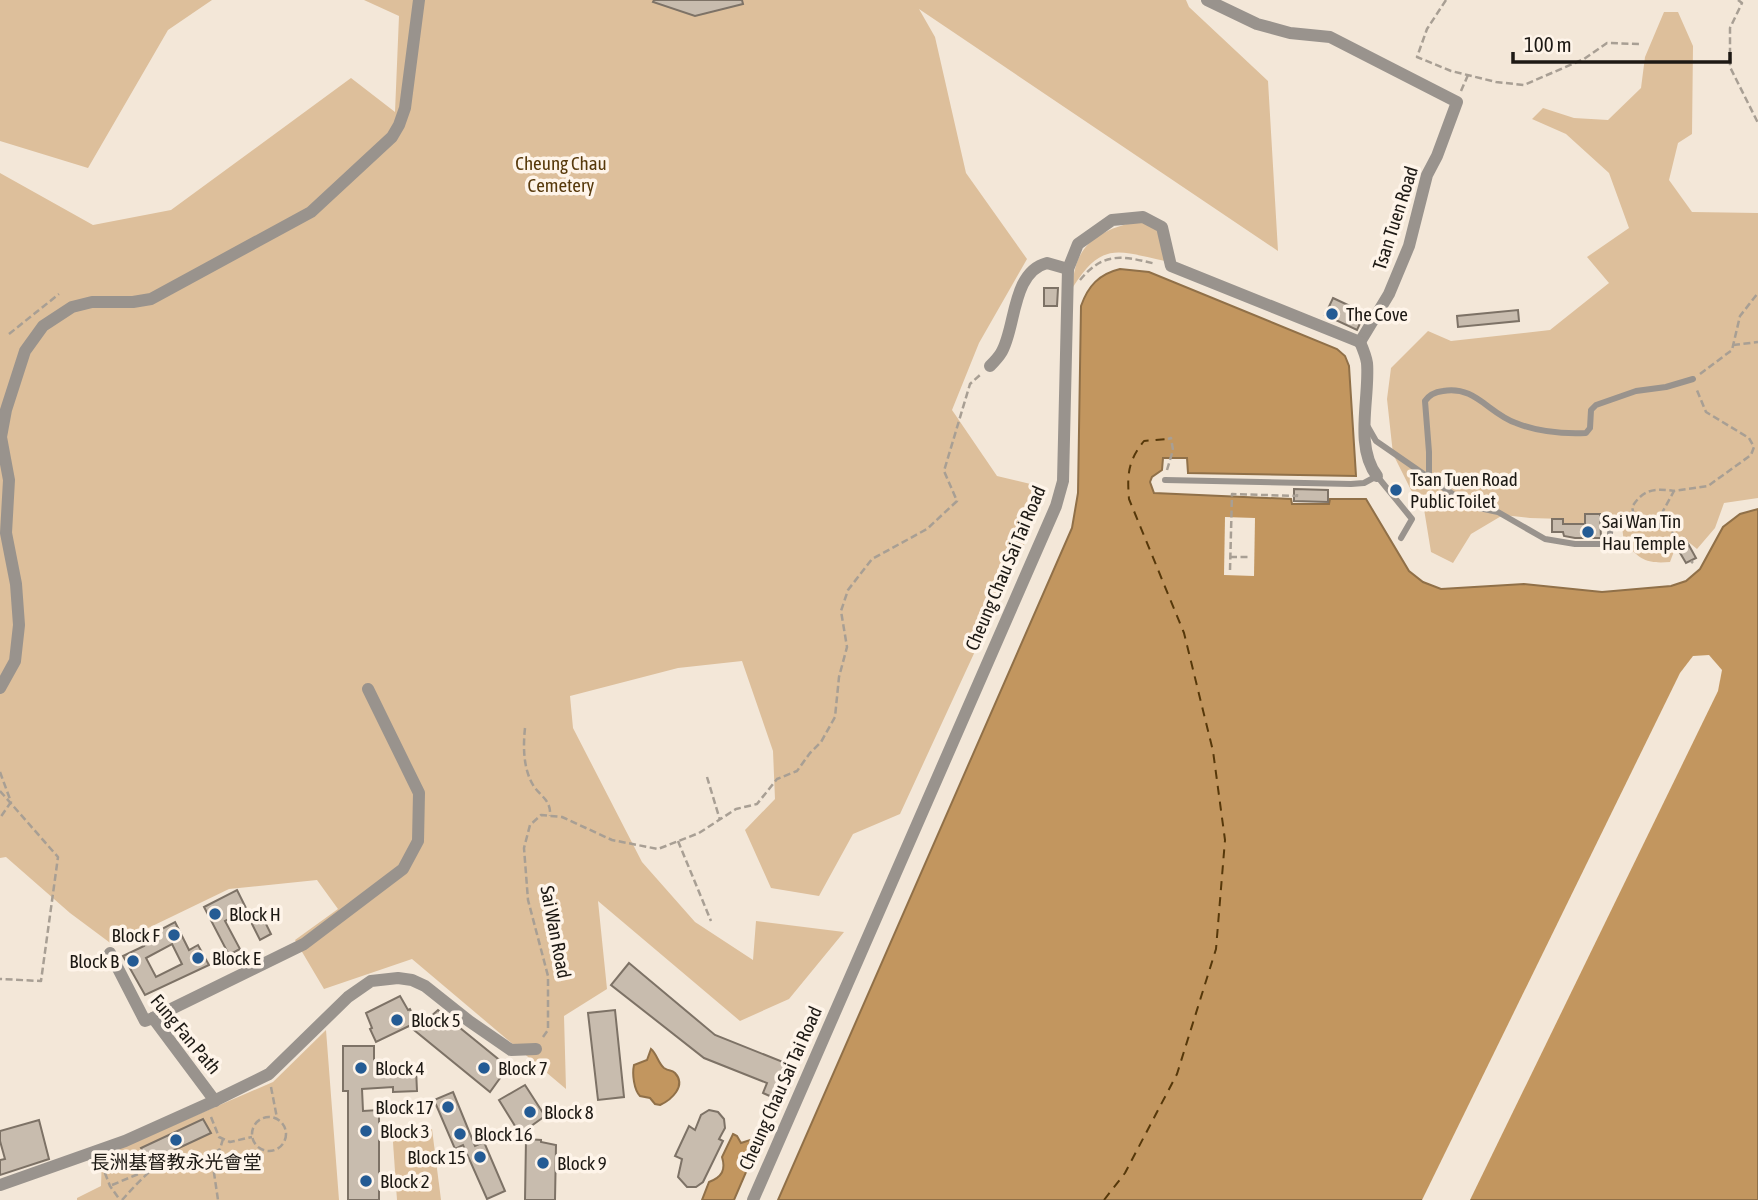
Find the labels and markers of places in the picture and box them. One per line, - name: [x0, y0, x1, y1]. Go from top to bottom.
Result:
- place label: The Cove: [1346, 303, 1408, 325]
- marker: The Cove: [1324, 306, 1340, 322]
- place label: Tsan Tuen Road Public Toilet: [1410, 468, 1518, 512]
- marker: Tsan Tuen Road Public Toilet: [1388, 482, 1404, 498]
- place label: Sai Wan Tin Hau Temple: [1602, 510, 1686, 554]
- marker: Sai Wan Tin Hau Temple: [1580, 524, 1596, 540]
- place label: Block H: [229, 903, 281, 925]
- marker: Block H: [207, 906, 223, 922]
- place label: Block F: [112, 924, 160, 946]
- marker: Block F: [166, 927, 182, 943]
- place label: Block E: [212, 947, 261, 969]
- place label: Block B: [69, 950, 119, 972]
- marker: Block E: [190, 950, 206, 966]
- marker: Block B: [125, 953, 141, 969]
- place label: Block 5: [411, 1009, 461, 1031]
- marker: Block 5: [389, 1012, 405, 1028]
- place label: Block 4: [375, 1057, 425, 1079]
- place label: Block 7: [498, 1057, 548, 1079]
- marker: Block 4: [353, 1060, 369, 1076]
- marker: Block 7: [476, 1060, 492, 1076]
- place label: Block 17: [375, 1096, 434, 1118]
- marker: Block 17: [440, 1099, 456, 1115]
- place label: Block 8: [544, 1101, 594, 1123]
- marker: Block 8: [522, 1104, 538, 1120]
- place label: Block 3: [380, 1120, 430, 1142]
- marker: Block 3: [358, 1123, 374, 1139]
- place label: Block 16: [474, 1123, 533, 1145]
- marker: Block 16: [452, 1126, 468, 1142]
- marker: 長洲基督教永光會堂: [168, 1132, 184, 1148]
- place label: Block 15: [407, 1146, 466, 1168]
- marker: Block 15: [472, 1149, 488, 1165]
- place label: 長洲基督教永光會堂: [90, 1151, 262, 1173]
- place label: Block 9: [557, 1152, 607, 1174]
- marker: Block 9: [535, 1155, 551, 1171]
- place label: Block 2: [380, 1170, 430, 1192]
- marker: Block 2: [358, 1173, 374, 1189]

